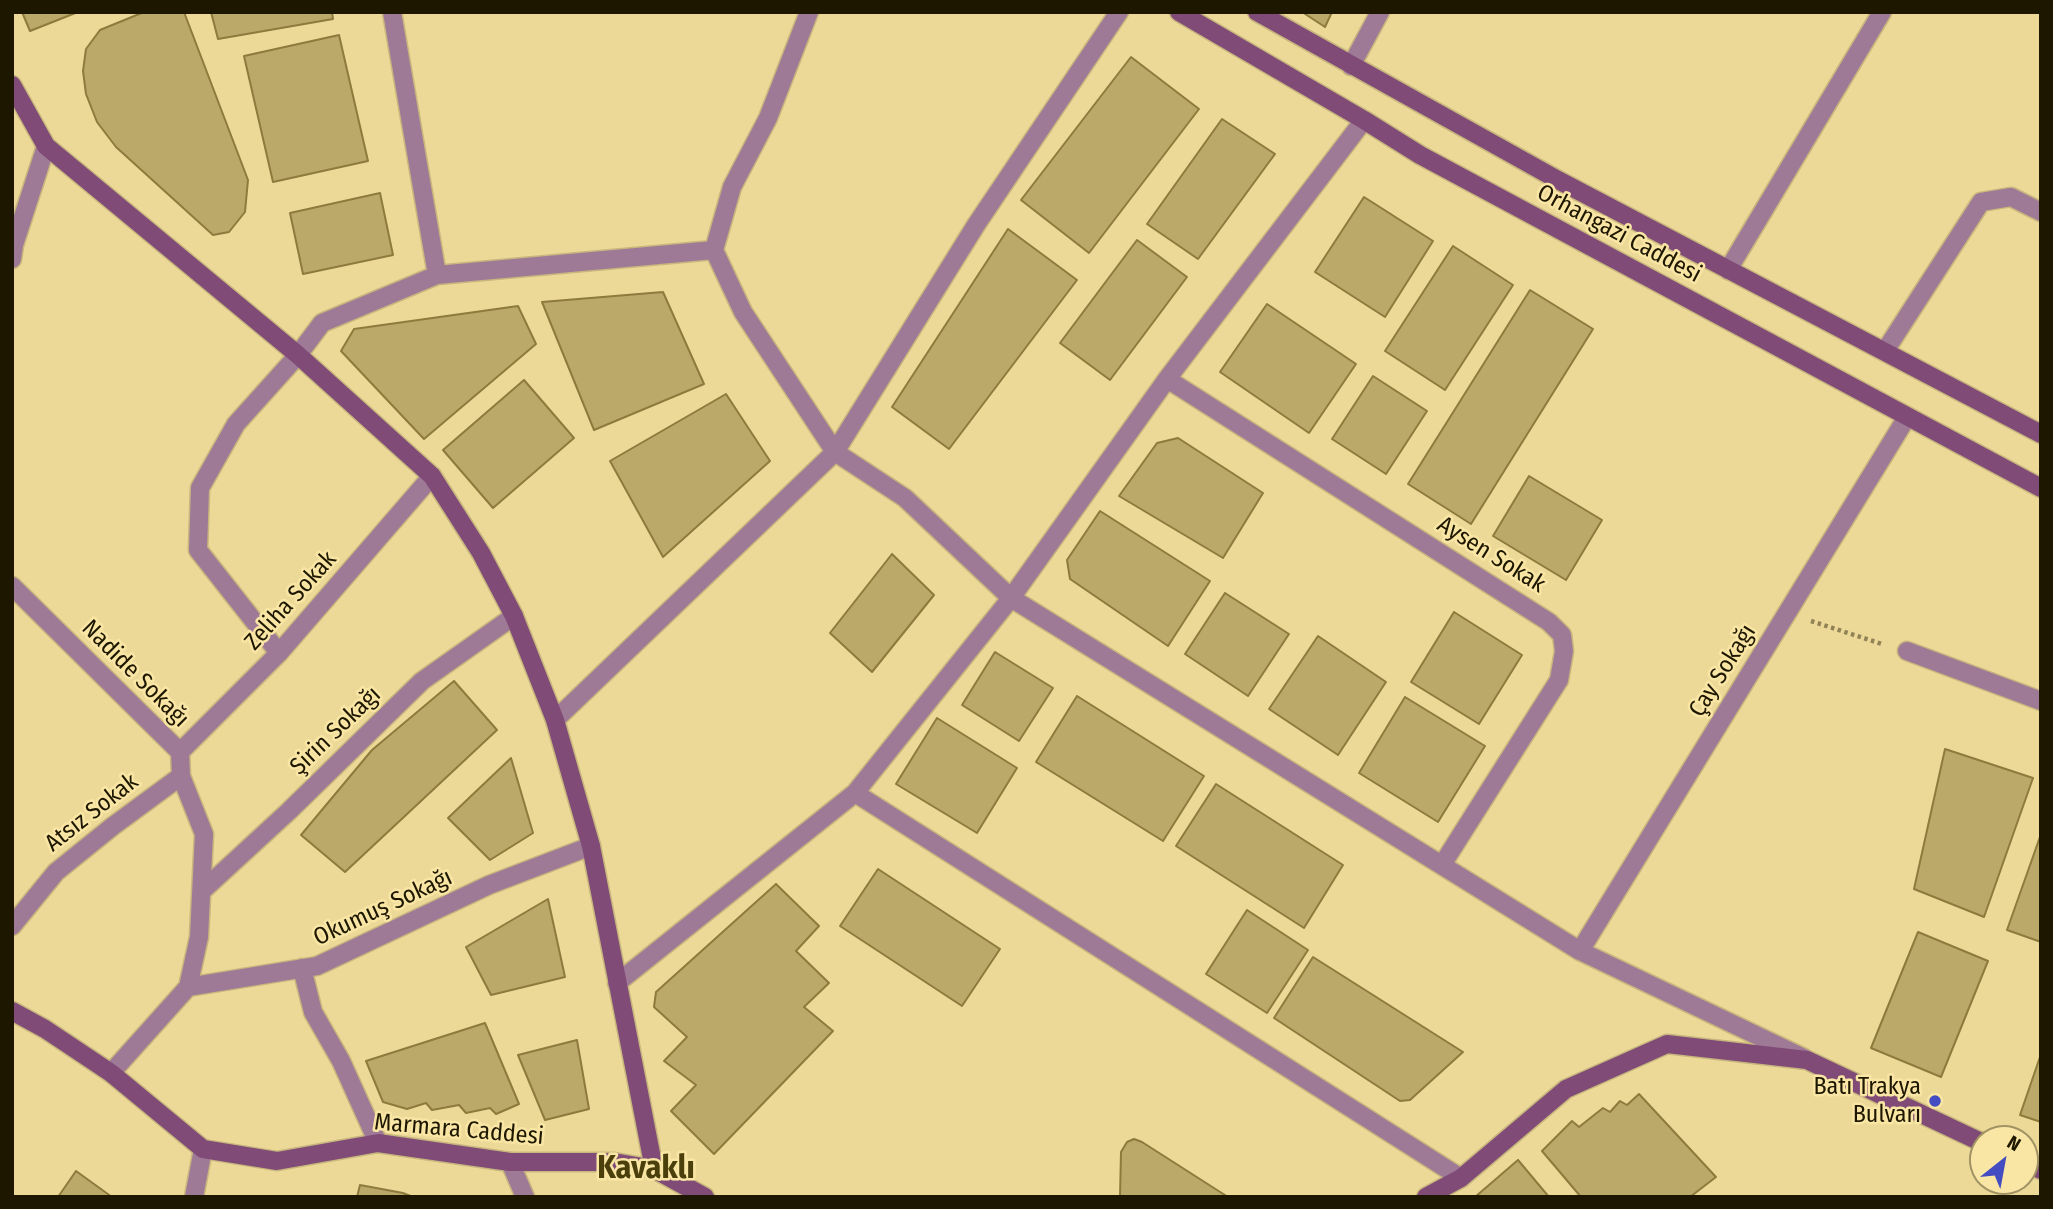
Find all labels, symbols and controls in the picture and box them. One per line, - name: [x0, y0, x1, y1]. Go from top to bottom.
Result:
- street label: Orhangazi Caddesi: [1532, 179, 1706, 289]
- street label: Aysen Sokak: [1432, 511, 1550, 599]
- street label: Zeliha Sokak: [239, 546, 343, 656]
- street label: Nadide Sokağı: [75, 614, 195, 734]
- street label: Çay Sokağı: [1683, 619, 1763, 723]
- street label: Şirin Sokağı: [285, 681, 387, 781]
- street label: Atsız Sokak: [40, 768, 144, 858]
- street label: Okumuş Sokağı: [309, 863, 457, 953]
- place label: Batı Trakya Bulvarı: [1813, 1073, 1921, 1129]
- marker: Batı Trakya Bulvarı: [1927, 1093, 1943, 1109]
- street label: Marmara Caddesi: [373, 1108, 545, 1152]
- north arrow: [1969, 1125, 2039, 1195]
- text: N: [2003, 1130, 2025, 1156]
- district label: Kavaklı: [597, 1150, 695, 1188]

